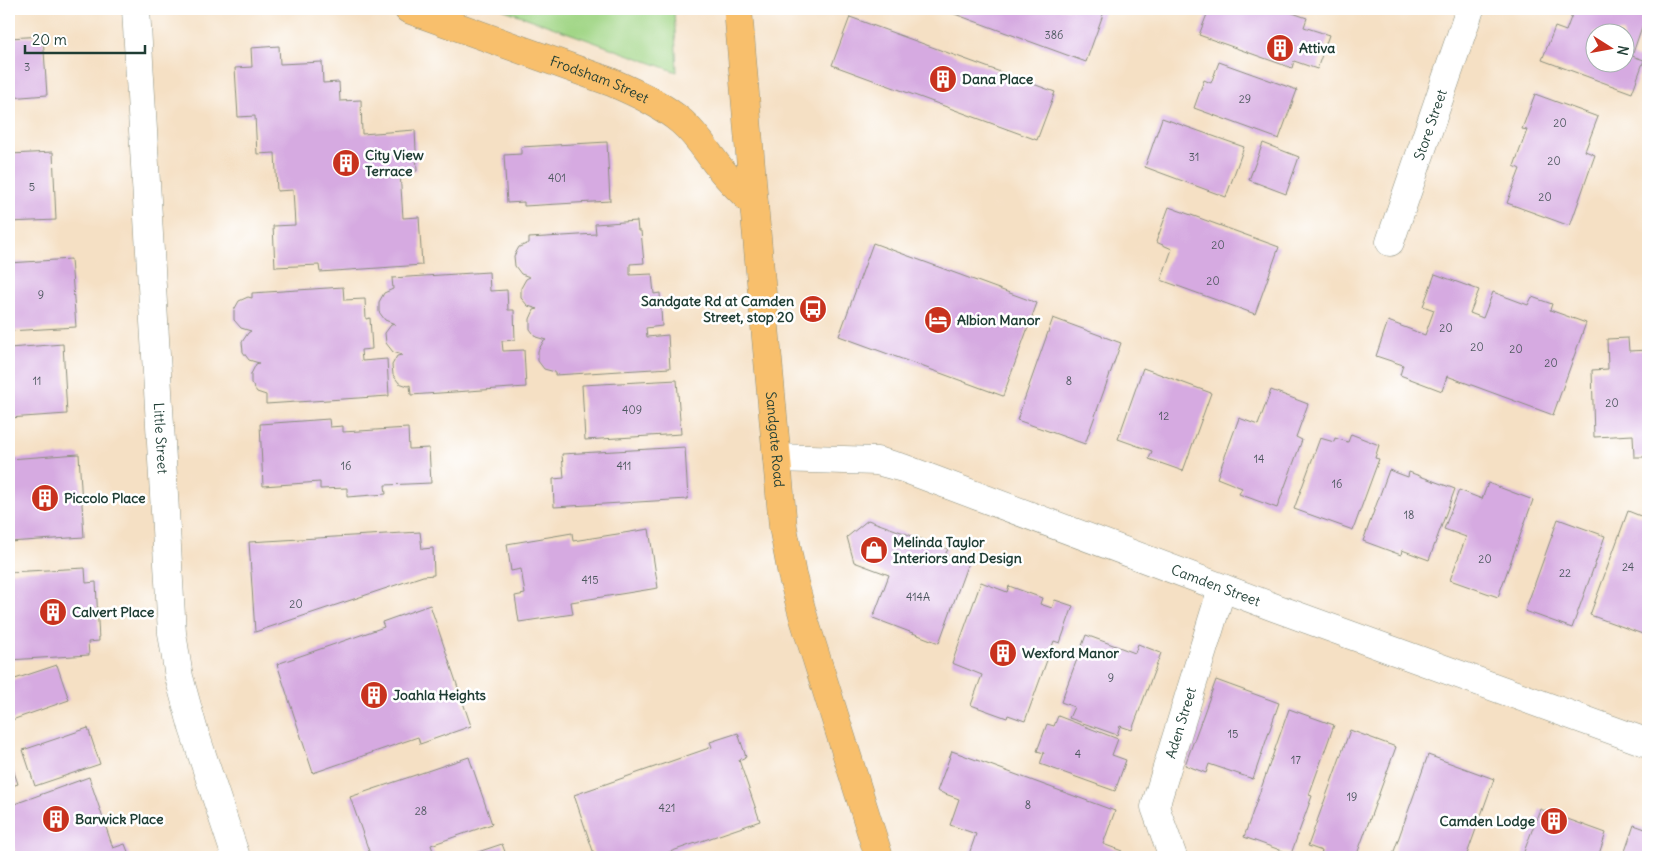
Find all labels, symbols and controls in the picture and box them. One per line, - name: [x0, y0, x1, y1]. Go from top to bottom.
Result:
- scale bar: [25, 22, 145, 54]
- north arrow: [1584, 22, 1634, 72]
- house number: 386: [1045, 28, 1063, 42]
- text: 20 m: [32, 30, 67, 49]
- building icon: Attiva: [1265, 33, 1295, 63]
- place label: Attiva: [1299, 39, 1335, 57]
- text: N: [1613, 44, 1633, 57]
- street label: Frodsham Street: [548, 52, 652, 107]
- house number: 3: [24, 60, 30, 74]
- building icon: Dana Place: [928, 64, 958, 94]
- place label: Dana Place: [962, 70, 1034, 88]
- street label: Store Street: [1410, 87, 1451, 162]
- house number: 29: [1239, 92, 1251, 106]
- house number: 20: [1553, 116, 1567, 130]
- place label: City View Terrace: [365, 146, 424, 180]
- building icon: City View Terrace: [331, 148, 361, 178]
- house number: 31: [1189, 150, 1199, 164]
- house number: 20: [1547, 154, 1561, 168]
- house number: 401: [548, 171, 566, 185]
- house number: 5: [29, 180, 35, 194]
- house number: 20: [1538, 190, 1552, 204]
- house number: 20: [1211, 238, 1225, 252]
- house number: 20: [1206, 274, 1220, 288]
- house number: 9: [38, 288, 44, 302]
- place label: Sandgate Rd at Camden Street, stop 20: [641, 292, 794, 326]
- bus stop icon: Sandgate Rd at Camden Street, stop 20: [798, 294, 828, 324]
- hotel icon: Albion Manor: [923, 305, 953, 335]
- place label: Albion Manor: [957, 311, 1041, 329]
- house number: 20: [1439, 321, 1453, 335]
- house number: 20: [1470, 340, 1484, 354]
- house number: 20: [1509, 342, 1523, 356]
- house number: 20: [1544, 356, 1558, 370]
- house number: 11: [33, 374, 41, 388]
- house number: 8: [1066, 374, 1072, 388]
- street label: Sandgate Road: [762, 391, 788, 488]
- house number: 20: [1605, 396, 1619, 410]
- street label: Little Street: [150, 402, 172, 475]
- house number: 409: [622, 403, 642, 417]
- house number: 12: [1159, 409, 1169, 423]
- house number: 14: [1254, 452, 1264, 466]
- house number: 16: [341, 459, 351, 473]
- house number: 411: [617, 459, 631, 473]
- house number: 16: [1332, 477, 1342, 491]
- building icon: Piccolo Place: [30, 483, 60, 513]
- place label: Piccolo Place: [64, 489, 146, 507]
- house number: 18: [1404, 508, 1414, 522]
- place label: Melinda Taylor Interiors and Design: [893, 533, 1022, 567]
- shop icon: Melinda Taylor Interiors and Design: [859, 535, 889, 565]
- house number: 20: [1478, 552, 1492, 566]
- street label: Camden Street: [1169, 560, 1263, 610]
- house number: 24: [1622, 560, 1634, 574]
- house number: 22: [1559, 566, 1571, 580]
- house number: 415: [582, 573, 598, 587]
- house number: 414A: [906, 590, 930, 604]
- building icon: Calvert Place: [38, 597, 68, 627]
- house number: 20: [289, 597, 303, 611]
- place label: Calvert Place: [72, 603, 155, 621]
- building icon: Wexford Manor: [988, 638, 1018, 668]
- place label: Wexford Manor: [1022, 644, 1119, 662]
- house number: 9: [1108, 671, 1114, 685]
- building icon: Joahla Heights: [359, 680, 389, 710]
- street label: Aden Street: [1161, 685, 1200, 761]
- place label: Joahla Heights: [393, 686, 487, 704]
- house number: 15: [1228, 727, 1238, 741]
- house number: 4: [1075, 747, 1081, 761]
- house number: 17: [1291, 753, 1301, 767]
- house number: 19: [1347, 790, 1357, 804]
- house number: 8: [1025, 798, 1031, 812]
- house number: 421: [659, 801, 675, 815]
- building icon: Barwick Place: [41, 804, 71, 834]
- house number: 28: [415, 804, 427, 818]
- building icon: Camden Lodge: [1539, 806, 1569, 836]
- place label: Barwick Place: [75, 810, 164, 828]
- place label: Camden Lodge: [1440, 812, 1535, 830]

